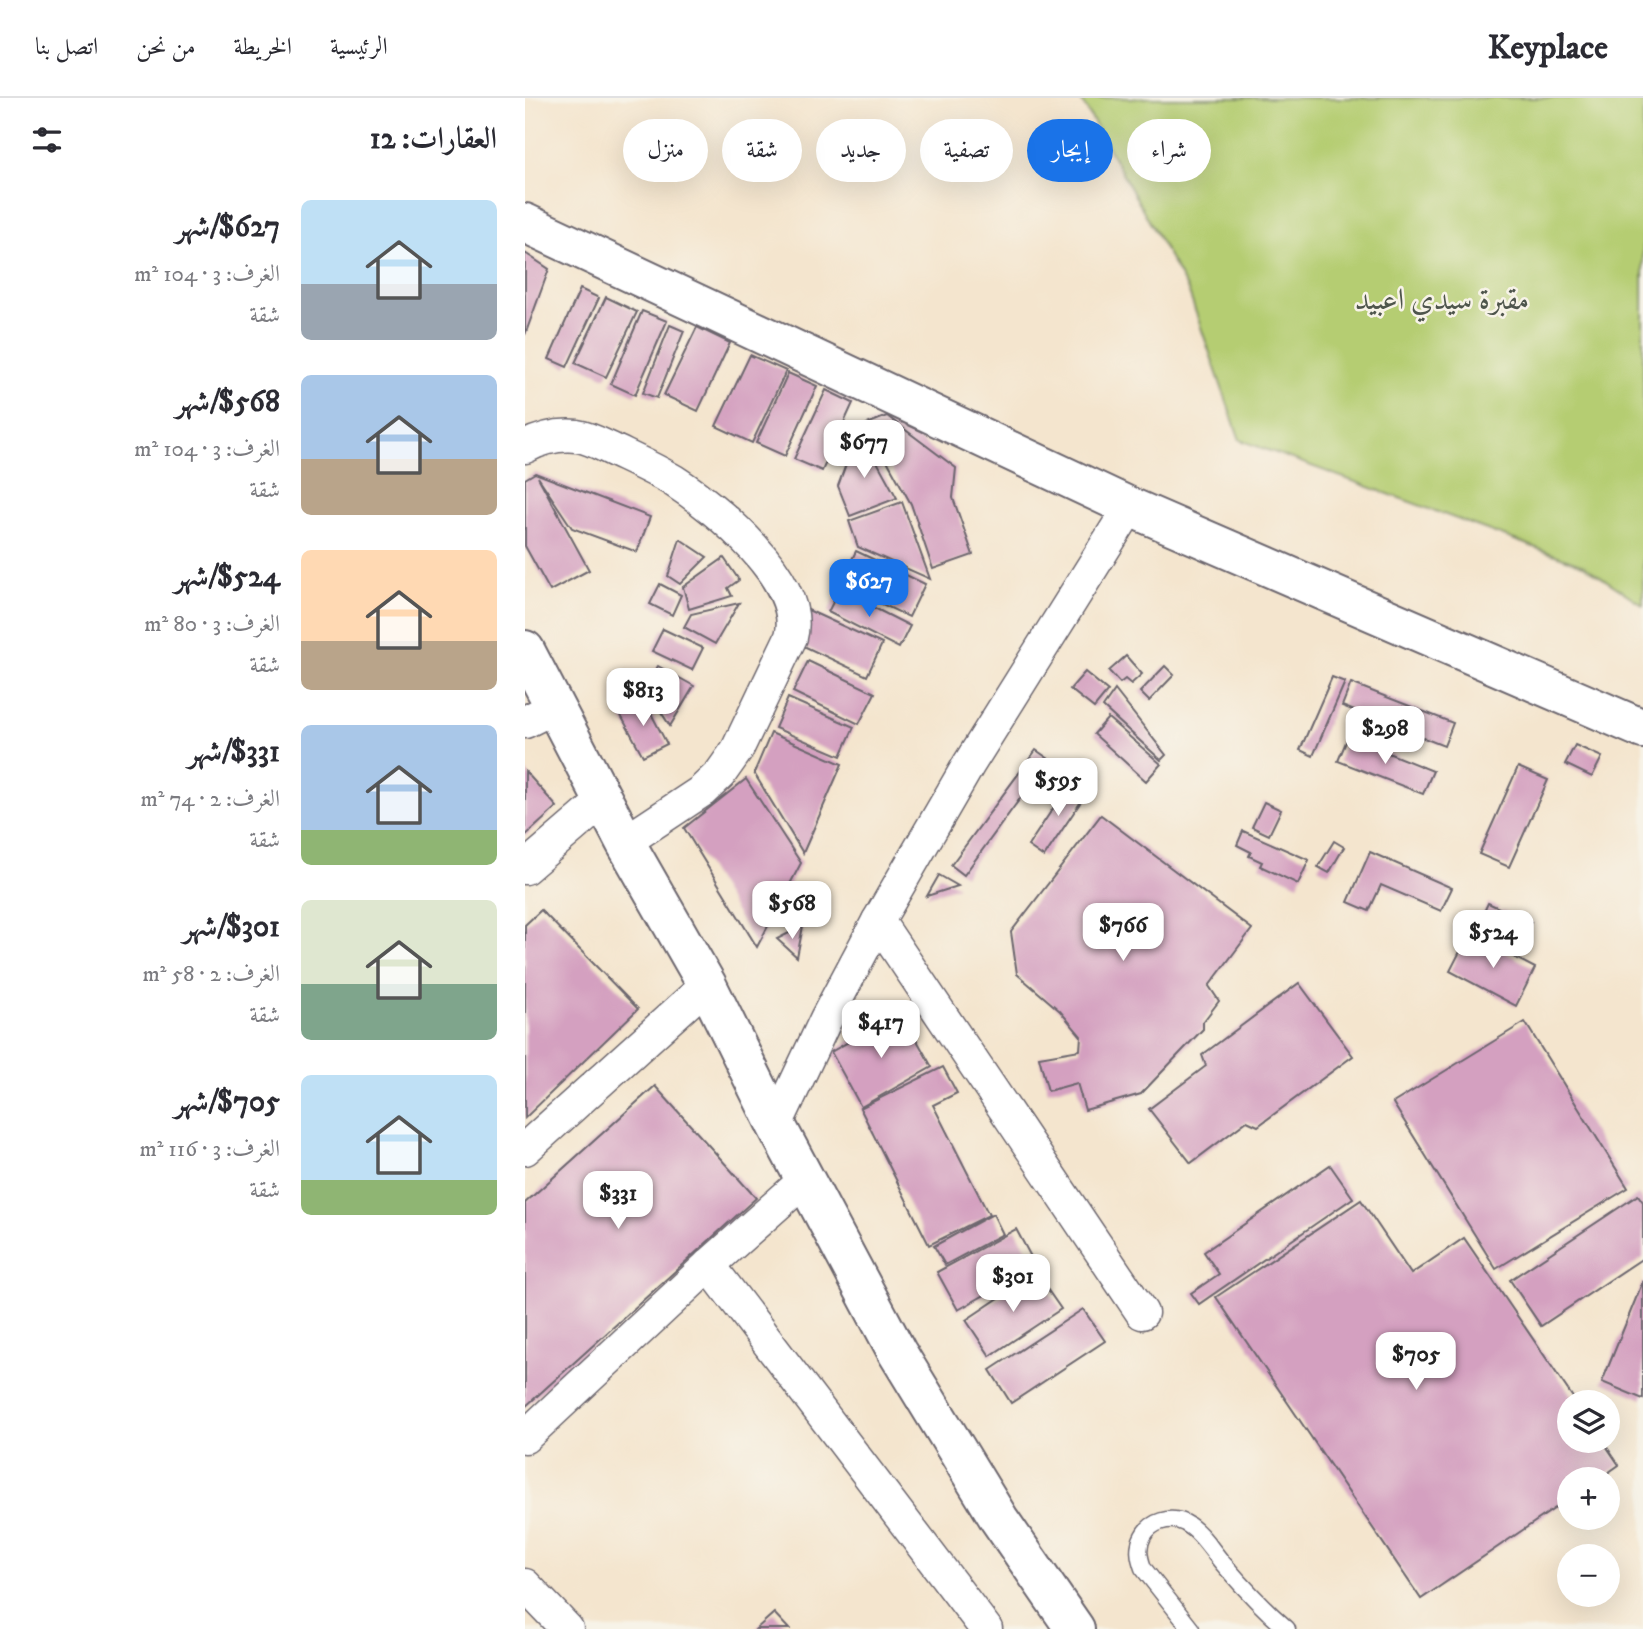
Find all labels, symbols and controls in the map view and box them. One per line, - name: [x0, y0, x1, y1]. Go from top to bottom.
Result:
- text: Keyplace: [1488, 28, 1608, 69]
- text: اتصل بنا: [35, 32, 98, 62]
- text: من نحن: [136, 32, 196, 62]
- text: الخريطة: [234, 32, 292, 62]
- text: الرئيسية: [330, 32, 388, 62]
- chip: منزل: [623, 119, 708, 182]
- chip: شقة: [722, 119, 802, 182]
- chip: جديد: [816, 119, 906, 182]
- chip: تصفية: [920, 119, 1013, 182]
- chip: إيجار: [1027, 119, 1113, 182]
- chip: شراء: [1127, 119, 1211, 182]
- icon: filters: [28, 121, 66, 159]
- text: العقارات: 12: [370, 121, 497, 158]
- text: $627/شهر: [176, 209, 280, 246]
- icon: home: [357, 228, 441, 312]
- text: الغرف: 3 · 104 m²: [134, 260, 280, 289]
- park label: مقبرة سيدي اعبيد: [1355, 282, 1529, 323]
- text: شقة: [250, 301, 280, 330]
- text: $568/شهر: [176, 384, 280, 421]
- icon: home: [357, 403, 441, 487]
- pin: $677: [823, 420, 905, 480]
- text: $677: [840, 428, 888, 457]
- text: الغرف: 3 · 104 m²: [134, 435, 280, 464]
- text: شقة: [250, 476, 280, 505]
- text: $524/شهر: [174, 559, 280, 596]
- pin: $627: [828, 560, 910, 619]
- text: $627: [845, 567, 893, 596]
- icon: home: [357, 578, 441, 662]
- text: الغرف: 3 · 80 m²: [144, 610, 280, 639]
- text: شقة: [250, 651, 280, 680]
- pin: $813: [602, 668, 684, 728]
- text: $813: [622, 676, 664, 705]
- pin: $298: [1344, 706, 1426, 766]
- text: $298: [1362, 714, 1408, 743]
- text: $331/شهر: [188, 734, 280, 771]
- icon: home: [357, 753, 441, 837]
- pin: $595: [1017, 758, 1099, 818]
- text: $595: [1035, 766, 1081, 795]
- text: الغرف: 2 · 74 m²: [140, 785, 280, 814]
- text: شقة: [250, 826, 280, 855]
- pin: $568: [751, 882, 833, 941]
- text: $568: [768, 889, 816, 918]
- pin: $766: [1082, 904, 1164, 963]
- text: $301/شهر: [183, 909, 280, 946]
- pin: $524: [1452, 910, 1534, 970]
- text: $766: [1099, 911, 1147, 940]
- text: $524: [1469, 918, 1517, 947]
- icon: home: [357, 928, 441, 1012]
- text: الغرف: 2 · 58 m²: [143, 960, 280, 989]
- pin: $417: [840, 1000, 922, 1060]
- text: شقة: [250, 1001, 280, 1030]
- text: $417: [858, 1008, 904, 1037]
- text: $705/شهر: [174, 1084, 280, 1121]
- icon: home: [357, 1103, 441, 1187]
- text: الغرف: 3 · 116 m²: [139, 1135, 280, 1164]
- pin: $331: [577, 1172, 659, 1231]
- text: شقة: [250, 1176, 280, 1205]
- text: $331: [599, 1179, 637, 1208]
- pin: $301: [972, 1254, 1054, 1314]
- text: $301: [992, 1262, 1034, 1291]
- pin: $705: [1375, 1332, 1457, 1392]
- text: $705: [1392, 1340, 1440, 1369]
- map controls: [1557, 1390, 1620, 1607]
- button: layers: [1557, 1390, 1620, 1453]
- button: +: [1557, 1467, 1620, 1530]
- button: −: [1557, 1544, 1620, 1607]

